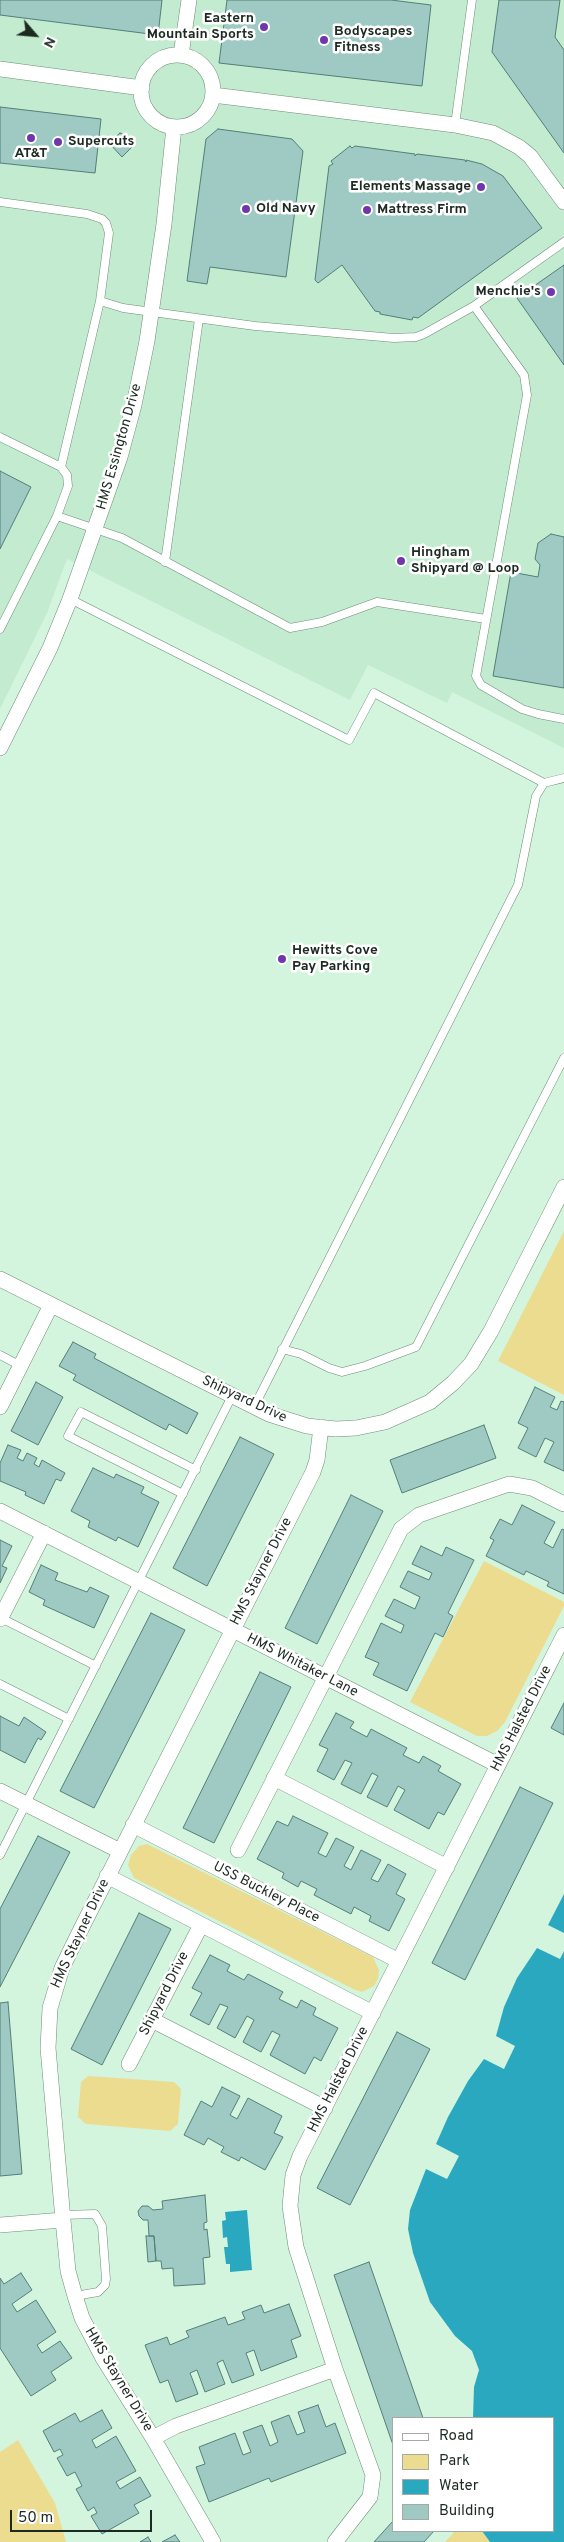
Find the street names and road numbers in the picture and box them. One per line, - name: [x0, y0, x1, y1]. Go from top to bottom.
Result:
- street label: HMS Essington Drive: [94, 382, 146, 512]
- street label: Shipyard Drive: [199, 1373, 289, 1427]
- street label: HMS Stayner Drive: [228, 1515, 296, 1629]
- street label: HMS Whitaker Lane: [243, 1631, 361, 1701]
- street label: HMS Halsted Drive: [488, 1663, 556, 1775]
- street label: USS Buckley Place: [210, 1859, 322, 1927]
- street label: HMS Stayner Drive: [48, 1877, 114, 1991]
- street label: Shipyard Drive: [137, 1949, 193, 2039]
- street label: HMS Halsted Drive: [305, 2024, 373, 2136]
- street label: HMS Stayner Drive: [80, 2325, 156, 2435]

